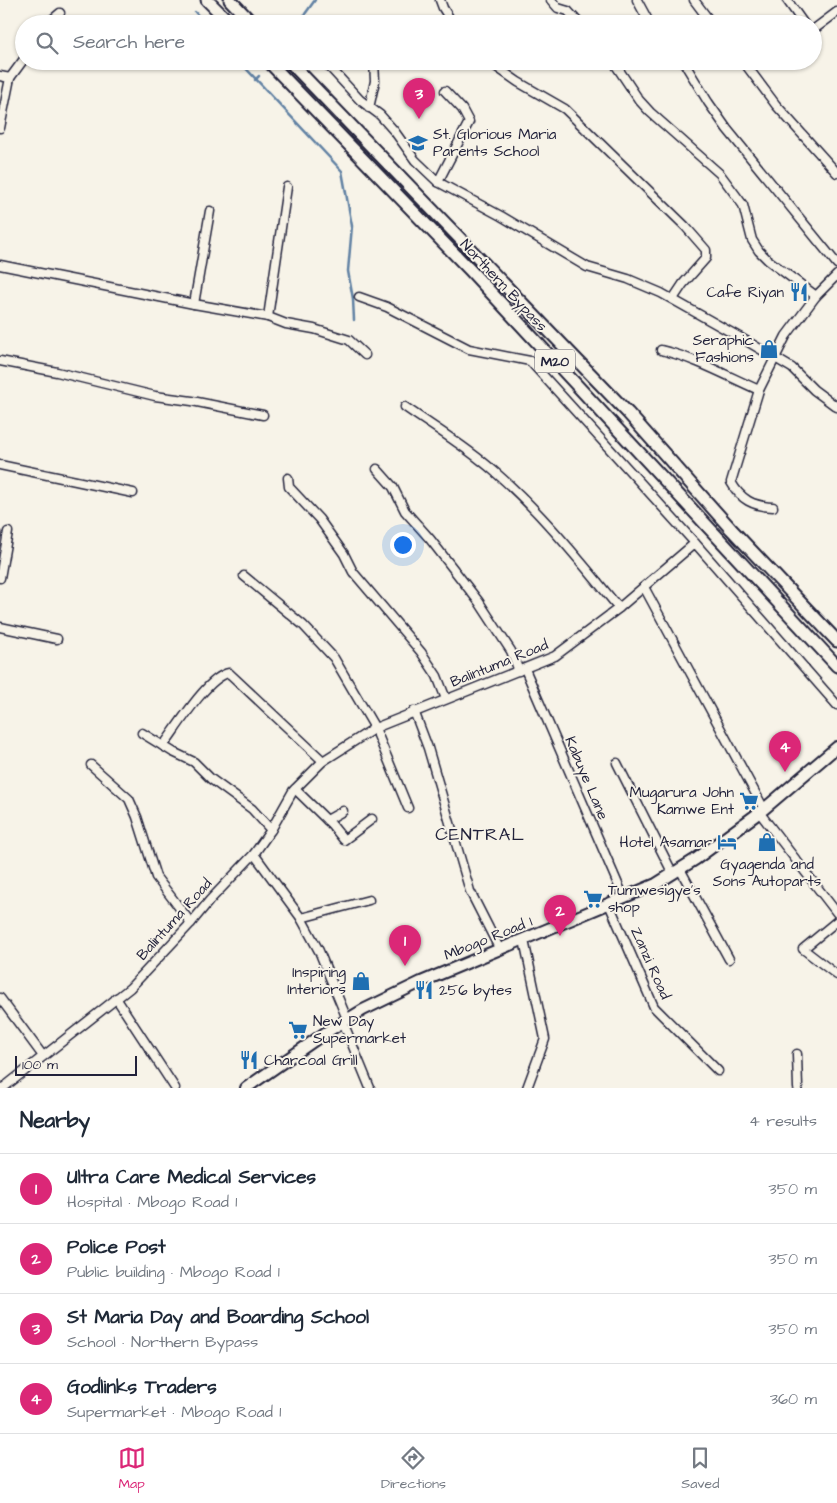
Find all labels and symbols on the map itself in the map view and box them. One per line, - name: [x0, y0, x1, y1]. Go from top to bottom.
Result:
- pin: 3: [403, 78, 435, 119]
- place label: St. Glorious Maria Parents School: [433, 124, 557, 162]
- school or university icon: St. Glorious Maria Parents School: [407, 132, 429, 154]
- street label: Northern Bypass: [454, 234, 552, 337]
- restaurant icon: Cafe Riyan: [788, 281, 810, 303]
- place label: Cafe Riyan: [706, 282, 784, 304]
- place label: Seraphic Fashions: [693, 330, 755, 368]
- shop icon: Seraphic Fashions: [758, 338, 780, 360]
- road number: M20: [535, 350, 575, 372]
- your location: [390, 532, 416, 558]
- street label: Balintuma Road: [447, 634, 552, 693]
- pin: 4: [769, 731, 801, 772]
- street label: Kabuye Lane: [559, 733, 614, 824]
- place label: Mugarura John Kamwe Ent: [629, 782, 734, 820]
- supermarket icon: Mugarura John Kamwe Ent: [738, 790, 760, 812]
- district label: CENTRAL: [435, 822, 525, 847]
- hotel icon: Hotel Asamar: [716, 831, 738, 853]
- shop icon: Gyagenda and Sons Autoparts: [756, 831, 778, 853]
- place label: Hotel Asamar: [620, 832, 712, 853]
- place label: Gyagenda and Sons Autoparts: [713, 854, 822, 892]
- street label: Balintuma Road: [132, 873, 217, 965]
- place label: Tumwesigye's shop: [608, 880, 701, 918]
- supermarket icon: Tumwesigye's shop: [582, 888, 604, 910]
- pin: 2: [544, 895, 576, 936]
- street label: Mbogo Road 1: [441, 911, 536, 967]
- street label: Zanzi Road: [625, 924, 676, 1003]
- pin: 1: [389, 925, 421, 966]
- place label: Inspiring Interiors: [287, 962, 346, 1000]
- shop icon: Inspiring Interiors: [350, 970, 372, 992]
- restaurant icon: 256 bytes: [413, 979, 435, 1001]
- place label: 256 bytes: [439, 980, 512, 1002]
- place label: New Day Supermarket: [313, 1011, 406, 1049]
- supermarket icon: New Day Supermarket: [287, 1019, 309, 1041]
- restaurant icon: Charcoal Grill: [238, 1049, 260, 1071]
- place label: Charcoal Grill: [264, 1050, 358, 1071]
- scale bar: [15, 1053, 138, 1076]

